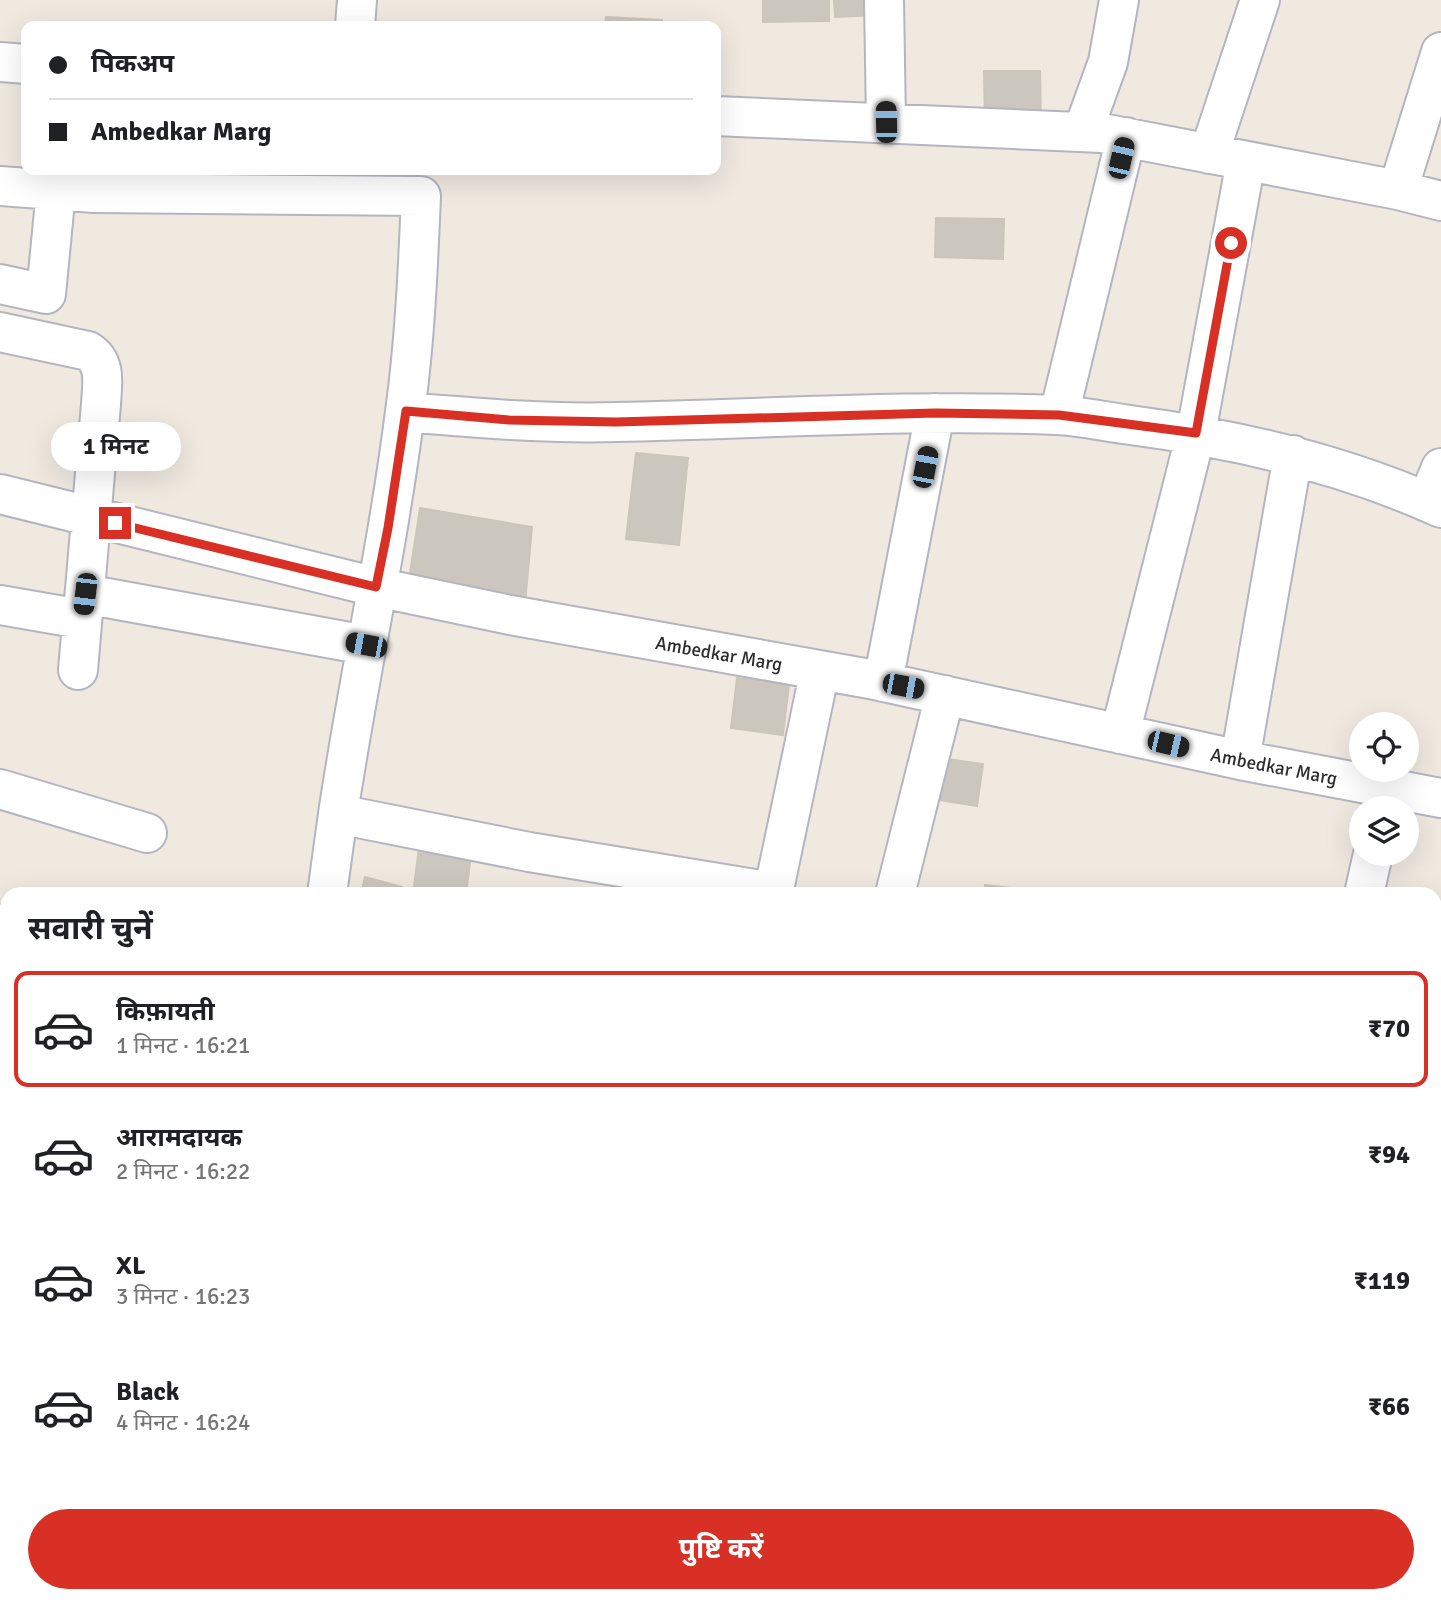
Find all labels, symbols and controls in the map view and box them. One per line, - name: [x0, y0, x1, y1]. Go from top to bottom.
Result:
- text: पिकअप: [91, 48, 174, 80]
- car: [876, 101, 897, 143]
- text: Ambedkar Marg: [91, 116, 271, 148]
- car: [1107, 135, 1136, 181]
- route start: [1215, 227, 1247, 259]
- callout: 1 मिनट: [50, 421, 180, 470]
- text: 1 मिनट: [83, 432, 149, 461]
- car: [911, 444, 940, 490]
- route end: [99, 507, 131, 539]
- car: [73, 572, 98, 616]
- car: [344, 631, 389, 659]
- street label: Ambedkar Marg: [653, 631, 784, 677]
- car: [881, 672, 926, 700]
- map controls: [1349, 712, 1419, 866]
- button: locate: [1349, 712, 1419, 782]
- car: [1146, 729, 1191, 759]
- street label: Ambedkar Marg: [1208, 743, 1339, 791]
- button: layers: [1349, 796, 1419, 866]
- text: सवारी चुनें: [28, 909, 153, 948]
- text: किफ़ायती: [116, 996, 215, 1028]
- icon: car: [32, 998, 95, 1061]
- text: ₹70: [1368, 1013, 1410, 1045]
- text: 1 मिनट · 16:21: [116, 1031, 251, 1060]
- text: आरामदायक: [116, 1122, 242, 1154]
- icon: car: [32, 1124, 95, 1187]
- text: ₹94: [1368, 1139, 1410, 1171]
- text: 2 मिनट · 16:22: [116, 1157, 251, 1186]
- icon: car: [32, 1250, 95, 1313]
- text: XL: [116, 1250, 146, 1282]
- text: ₹119: [1354, 1265, 1410, 1297]
- text: 3 मिनट · 16:23: [116, 1282, 251, 1311]
- icon: car: [32, 1376, 95, 1439]
- text: Black: [116, 1376, 179, 1408]
- text: ₹66: [1368, 1391, 1410, 1423]
- text: 4 मिनट · 16:24: [116, 1408, 251, 1437]
- button: पुष्टि करें: [28, 1509, 1414, 1589]

